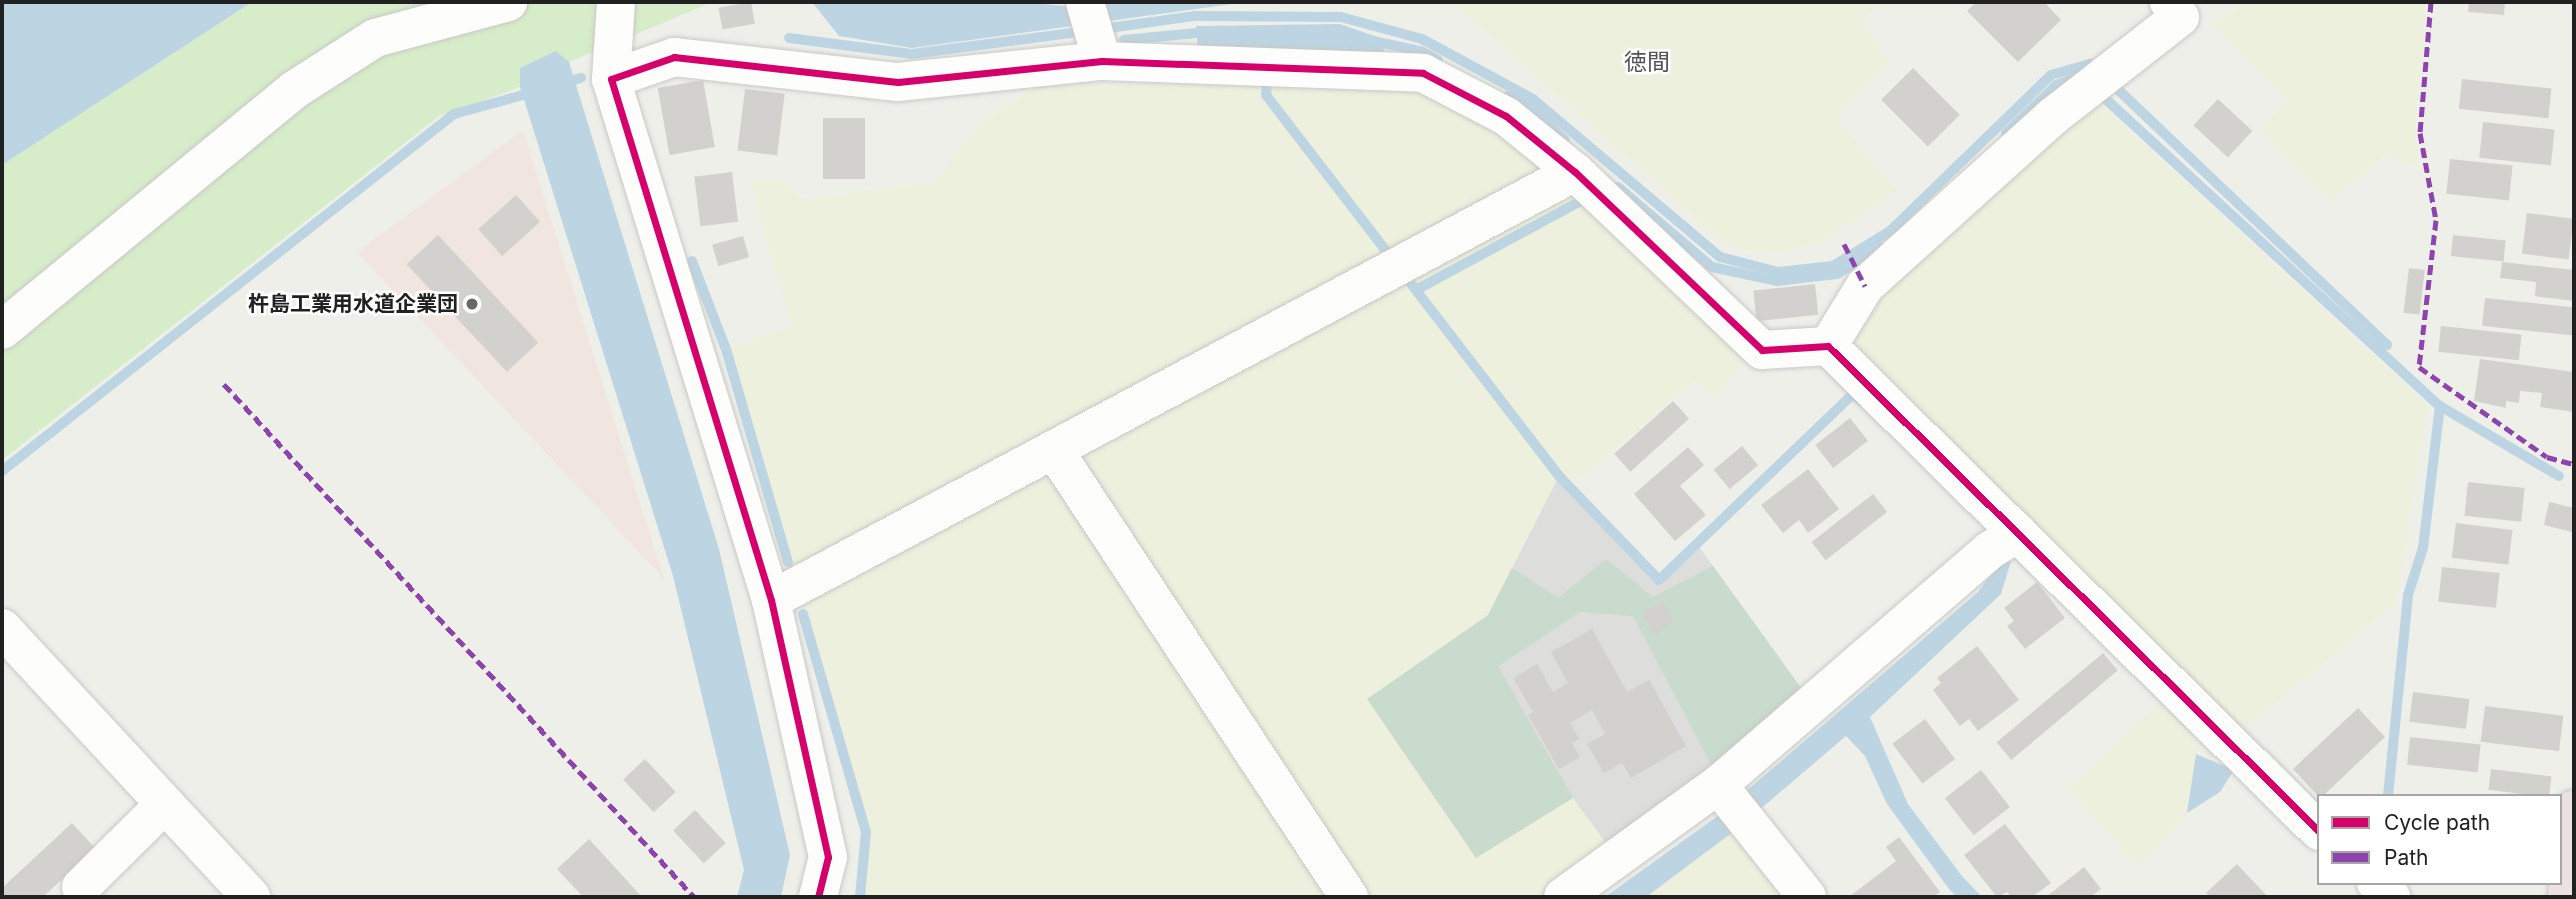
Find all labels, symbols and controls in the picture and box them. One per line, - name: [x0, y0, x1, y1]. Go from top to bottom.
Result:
- district label: 徳間: [1624, 48, 1670, 76]
- place label: 杵島工業用水道企業団: [248, 291, 458, 317]
- marker: 杵島工業用水道企業団: [464, 296, 480, 312]
- legend: [2317, 794, 2562, 885]
- text: Cycle path: [2384, 810, 2490, 835]
- text: Path: [2384, 845, 2429, 870]

